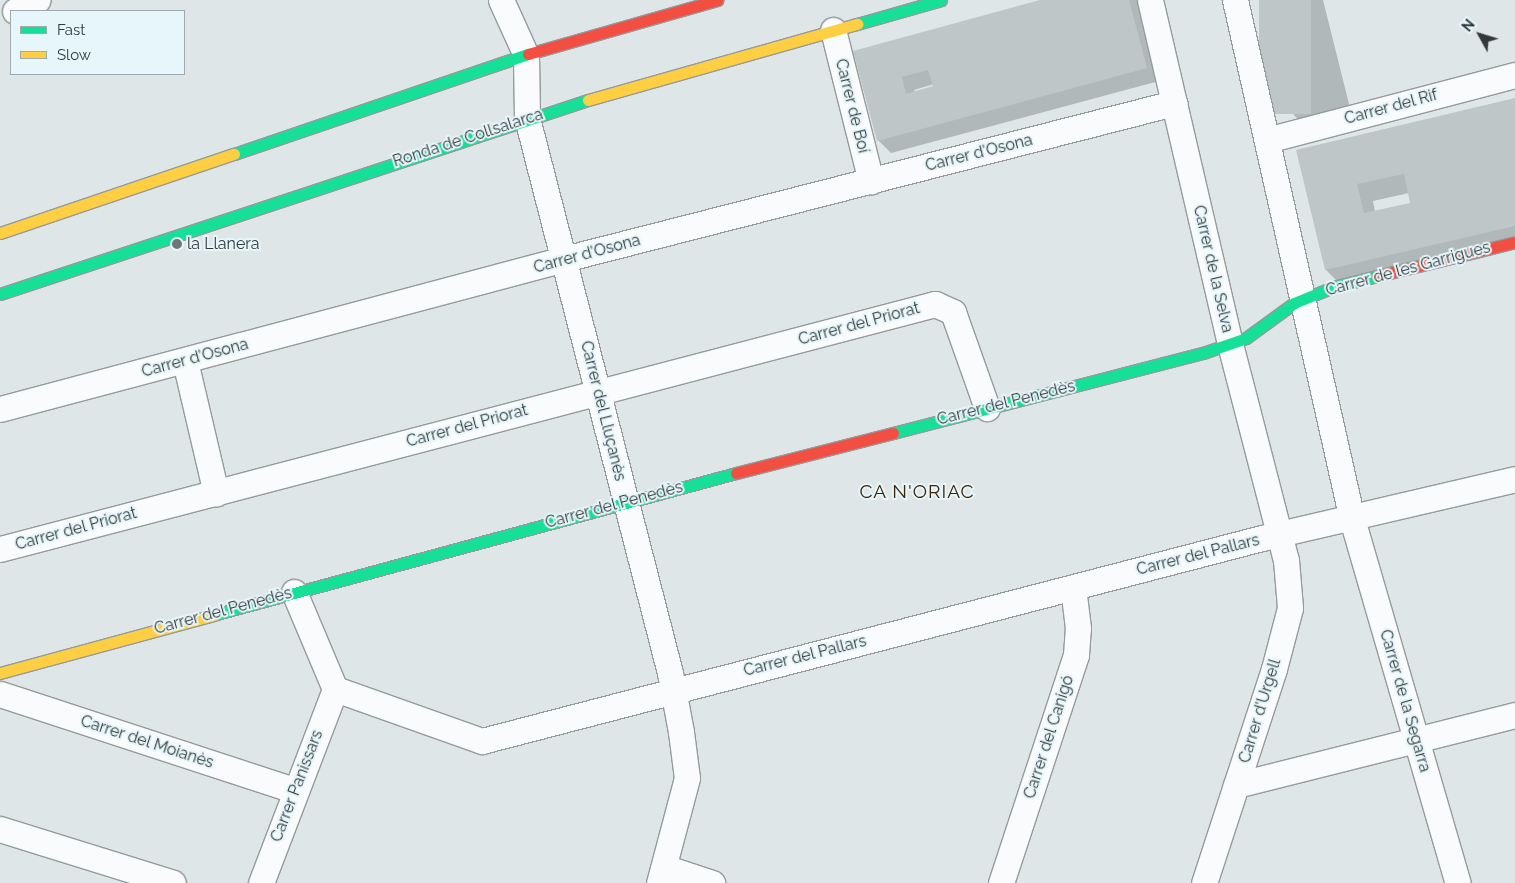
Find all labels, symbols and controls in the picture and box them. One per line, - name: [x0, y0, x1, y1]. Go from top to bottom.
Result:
- legend: [10, 10, 185, 75]
- north arrow: [1455, 10, 1505, 60]
- text: N: [1459, 16, 1478, 35]
- text: Fast: [57, 21, 85, 39]
- text: Slow: [57, 46, 91, 64]
- street label: Carrer de Boí: [831, 57, 873, 155]
- street label: Carrer del Rif: [1342, 85, 1440, 129]
- street label: Ronda de Collsalarca: [390, 105, 546, 171]
- street label: Carrer d'Osona: [923, 130, 1035, 176]
- street label: Carrer de la Selva: [1189, 203, 1237, 335]
- street label: Carrer d'Osona: [531, 230, 643, 278]
- place label: la Llanera: [187, 234, 260, 254]
- marker: la Llanera: [171, 238, 183, 250]
- street label: Carrer de les Garrigues: [1323, 238, 1493, 300]
- street label: Carrer del Priorat: [796, 298, 922, 350]
- street label: Carrer d'Osona: [139, 334, 251, 382]
- street label: Carrer del Lluçanès: [576, 338, 630, 484]
- street label: Carrer del Penedès: [935, 376, 1077, 430]
- street label: Carrer del Priorat: [404, 400, 530, 452]
- street label: Carrer del Penedès: [543, 477, 685, 533]
- district label: CA N'ORIAC: [858, 481, 976, 503]
- street label: Carrer del Priorat: [13, 503, 139, 555]
- street label: Carrer del Pallars: [1134, 530, 1262, 580]
- street label: Carrer del Penedès: [152, 583, 294, 639]
- street label: Carrer de la Segarra: [1375, 627, 1435, 775]
- street label: Carrer del Pallars: [741, 631, 869, 681]
- street label: Carrer d'Urgell: [1235, 656, 1285, 766]
- street label: Carrer del Canigó: [1020, 672, 1078, 802]
- street label: Carrer del Moianès: [78, 711, 216, 773]
- street label: Carrer Panissars: [267, 727, 327, 845]

